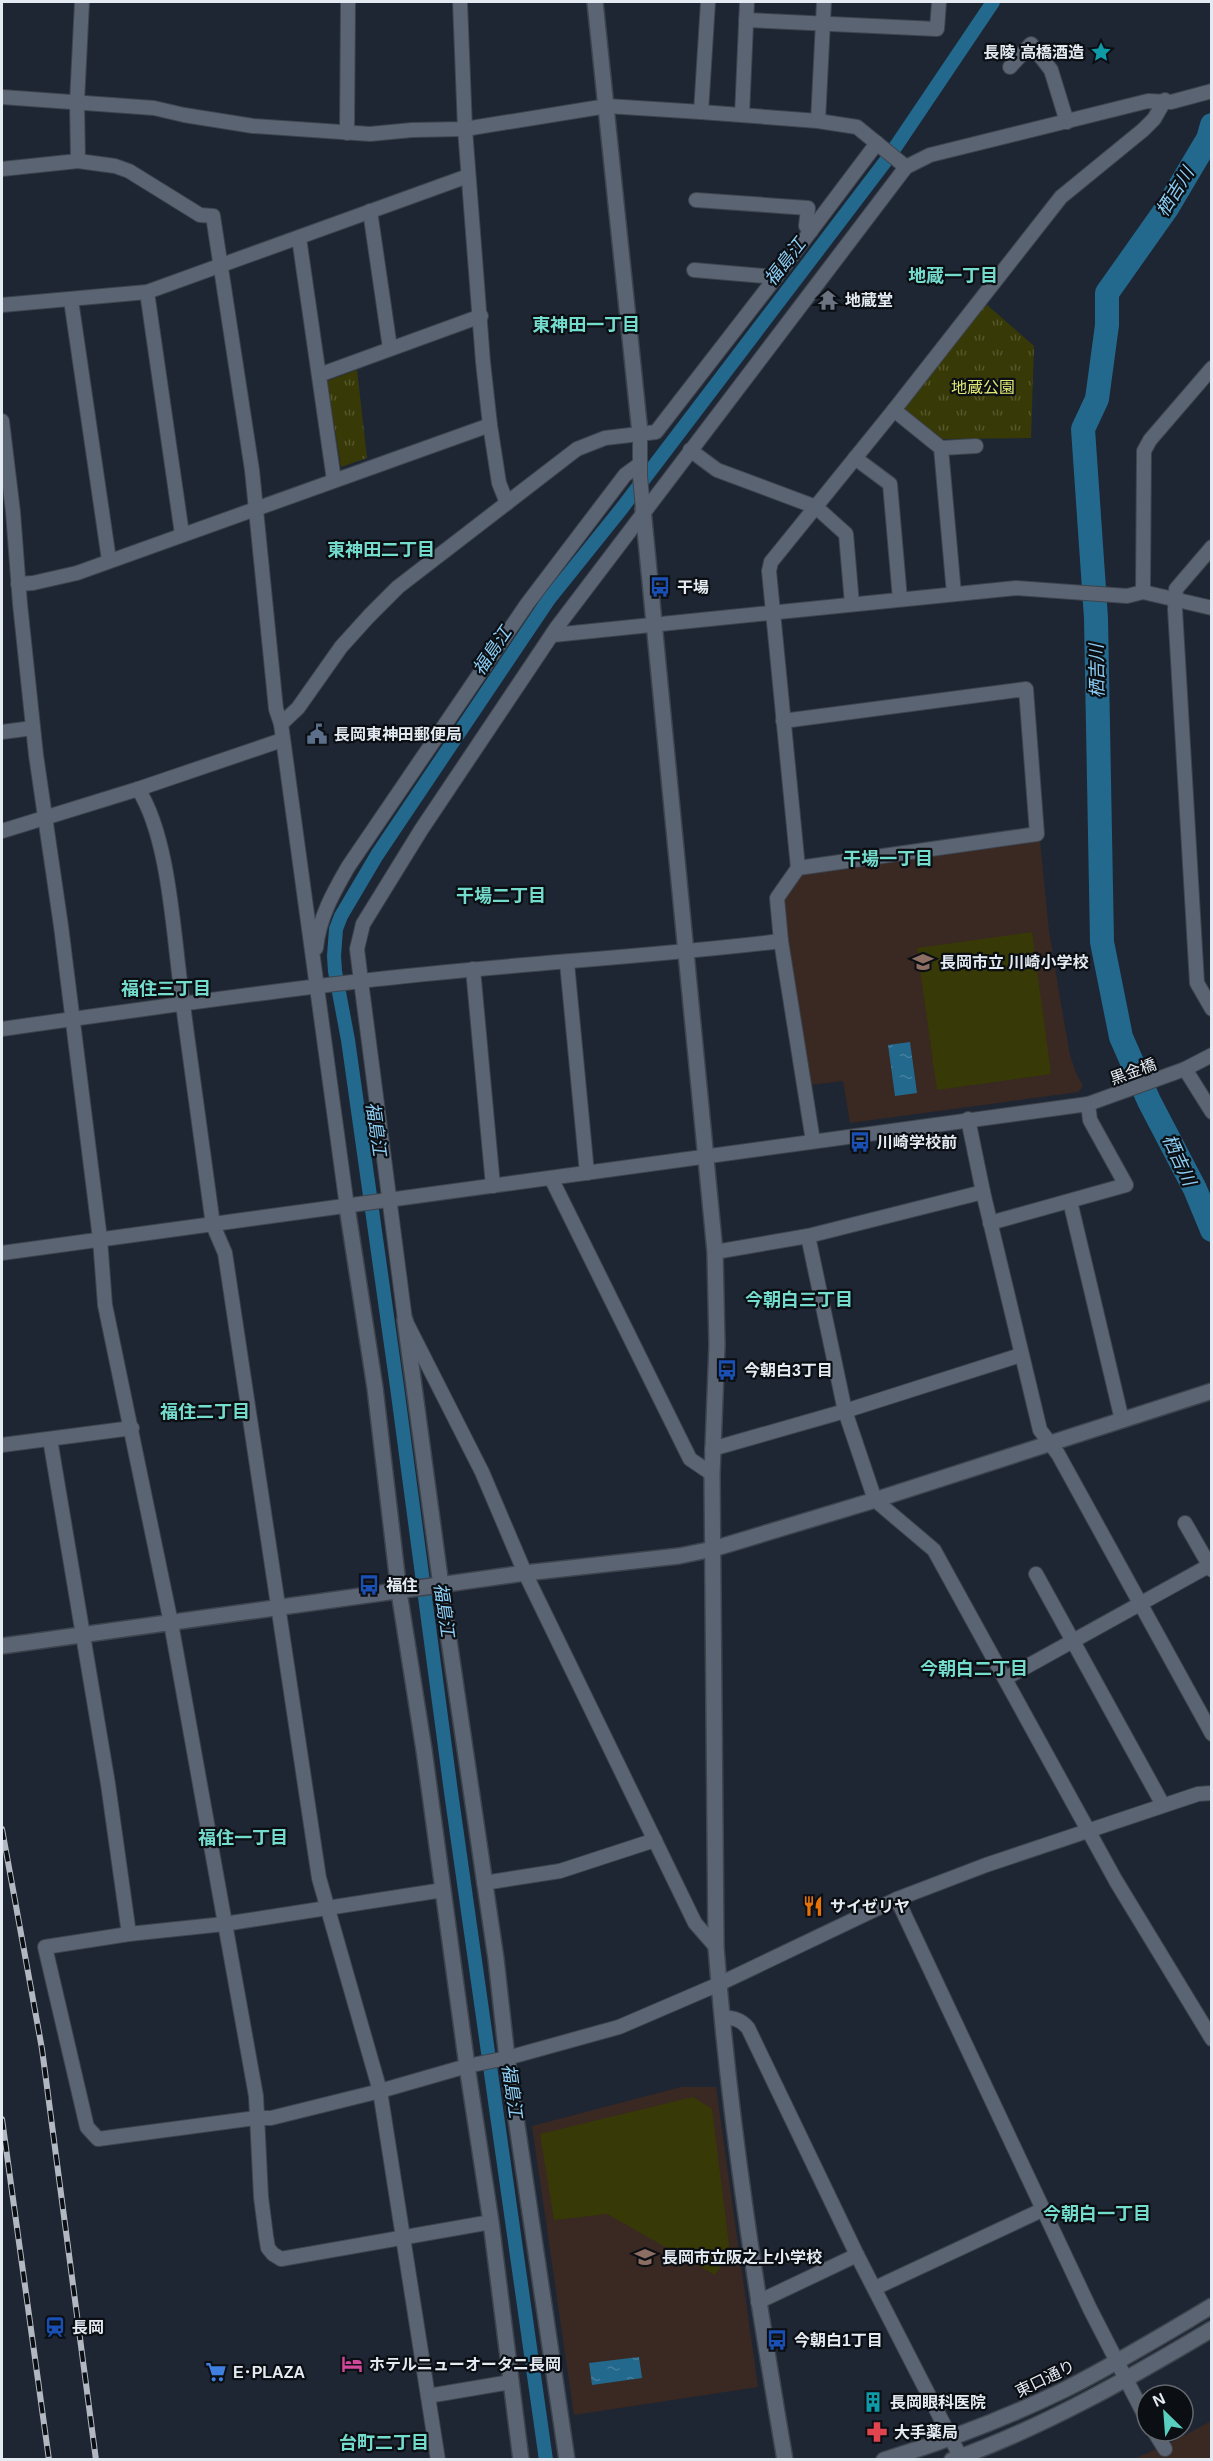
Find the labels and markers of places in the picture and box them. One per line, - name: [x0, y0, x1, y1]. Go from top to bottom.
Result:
- place icon: 長陵 高橋酒造: [1089, 40, 1113, 64]
- place label: 長陵 高橋酒造: [984, 44, 1084, 61]
- temple icon: 地蔵堂: [816, 288, 840, 312]
- place label: 地蔵堂: [845, 292, 893, 309]
- bus stop icon: 干場: [648, 575, 672, 599]
- place label: 干場: [677, 579, 709, 596]
- public building icon: 長岡東神田郵便局: [305, 722, 329, 746]
- place label: 長岡東神田郵便局: [334, 725, 462, 743]
- school or university icon: 長岡市立 川崎小学校: [911, 950, 935, 974]
- place label: 長岡市立 川崎小学校: [940, 954, 1088, 971]
- bus stop icon: 川崎学校前: [848, 1130, 872, 1154]
- place label: 川崎学校前: [877, 1134, 957, 1151]
- bus stop icon: 今朝白3丁目: [715, 1358, 739, 1382]
- place label: 今朝白3丁目: [744, 1362, 833, 1379]
- bus stop icon: 福住: [357, 1573, 381, 1597]
- place label: 福住: [386, 1577, 418, 1594]
- restaurant icon: サイゼリヤ: [801, 1894, 825, 1918]
- place label: サイゼリヤ: [830, 1898, 910, 1915]
- school or university icon: 長岡市立阪之上小学校: [633, 2245, 657, 2269]
- place label: 長岡市立阪之上小学校: [662, 2249, 822, 2266]
- station icon: 長岡: [43, 2315, 67, 2339]
- place label: 長岡: [72, 2319, 104, 2336]
- bus stop icon: 今朝白1丁目: [765, 2328, 789, 2352]
- place label: 今朝白1丁目: [794, 2332, 883, 2349]
- hotel icon: ホテルニューオータニ長岡: [340, 2352, 364, 2376]
- place label: ホテルニューオータニ長岡: [369, 2356, 561, 2373]
- supermarket icon: E･PLAZA: [204, 2360, 228, 2384]
- place label: E･PLAZA: [233, 2364, 305, 2381]
- building icon: 長岡眼科医院: [861, 2390, 885, 2414]
- place label: 長岡眼科医院: [890, 2394, 986, 2411]
- pharmacy icon: 大手薬局: [865, 2420, 889, 2444]
- place label: 大手薬局: [894, 2424, 958, 2441]

